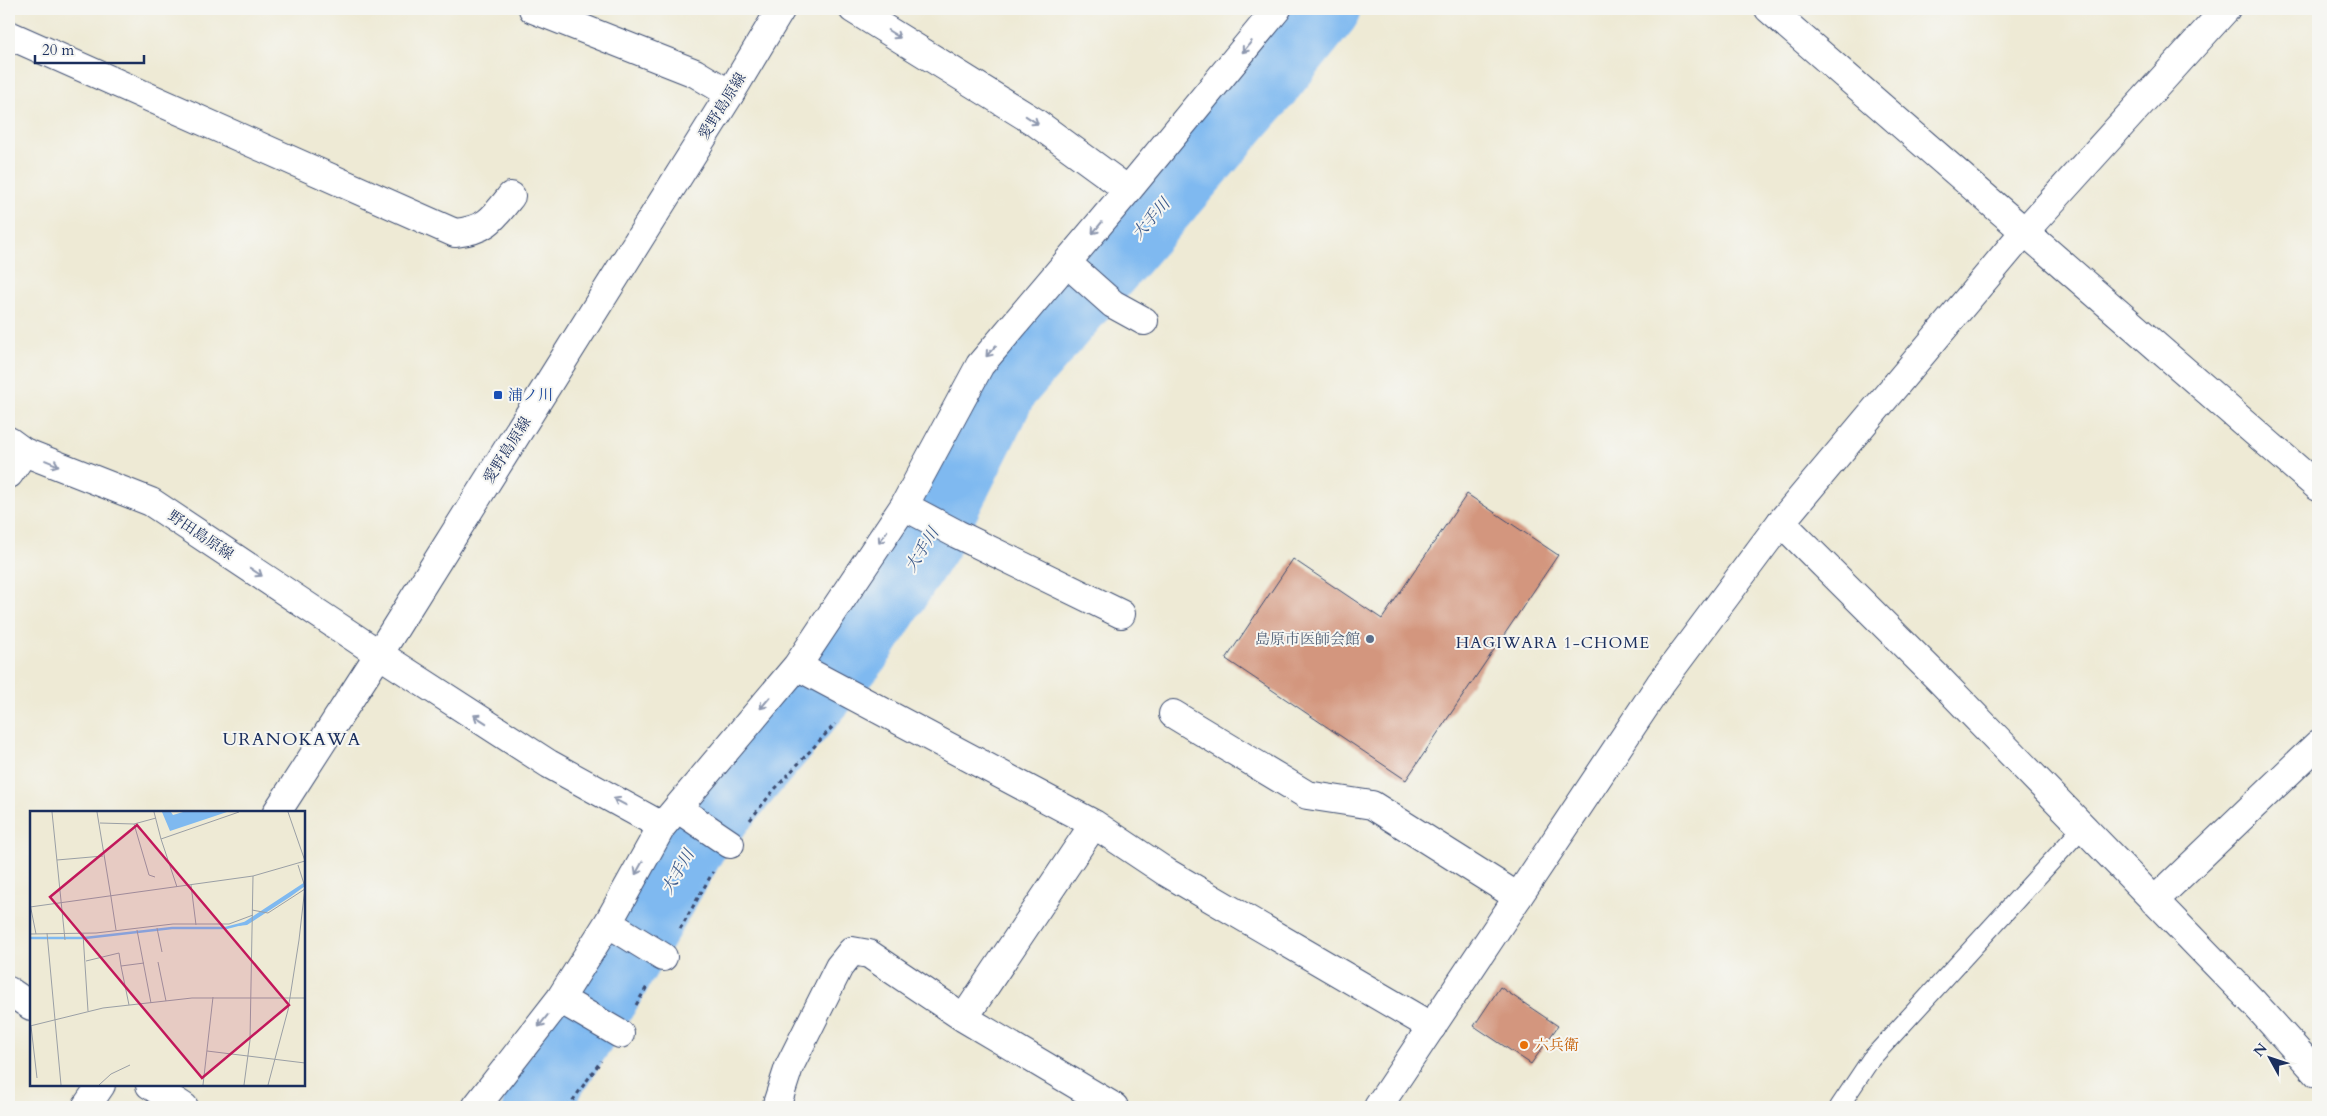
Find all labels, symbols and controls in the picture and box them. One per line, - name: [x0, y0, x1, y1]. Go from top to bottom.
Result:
- one-way arrow: [887, 29, 901, 40]
- scale bar: [35, 32, 144, 64]
- text: 20 m: [42, 40, 74, 60]
- one-way arrow: [1241, 40, 1252, 53]
- street label: 愛野島原線: [694, 69, 750, 143]
- one-way arrow: [1025, 115, 1039, 126]
- water label: 大手川: [1127, 192, 1176, 244]
- one-way arrow: [1091, 221, 1102, 234]
- one-way arrow: [986, 345, 997, 358]
- place label: 浦ノ川: [508, 385, 553, 405]
- marker: 浦ノ川: [492, 389, 504, 401]
- street label: 愛野島原線: [479, 413, 535, 487]
- one-way arrow: [44, 459, 59, 468]
- street label: 野田島原線: [164, 506, 238, 564]
- water label: 大手川: [900, 522, 945, 576]
- one-way arrow: [878, 529, 888, 543]
- one-way arrow: [249, 567, 263, 577]
- place label: 島原市医師会館: [1255, 629, 1360, 649]
- district label: HAGIWARA 1-CHOME: [1456, 632, 1650, 654]
- marker: 島原市医師会館: [1364, 633, 1376, 645]
- one-way arrow: [760, 696, 771, 709]
- one-way arrow: [473, 714, 487, 725]
- district label: URANOKAWA: [223, 727, 361, 752]
- one-way arrow: [613, 797, 627, 807]
- inset map: [30, 811, 305, 1086]
- water label: 大手川: [656, 844, 701, 898]
- one-way arrow: [633, 860, 643, 875]
- one-way arrow: [538, 1014, 549, 1027]
- north arrow: [2244, 1034, 2294, 1084]
- place label: 六兵衛: [1534, 1035, 1579, 1055]
- marker: 六兵衛: [1518, 1039, 1530, 1051]
- text: N: [2249, 1039, 2272, 1061]

